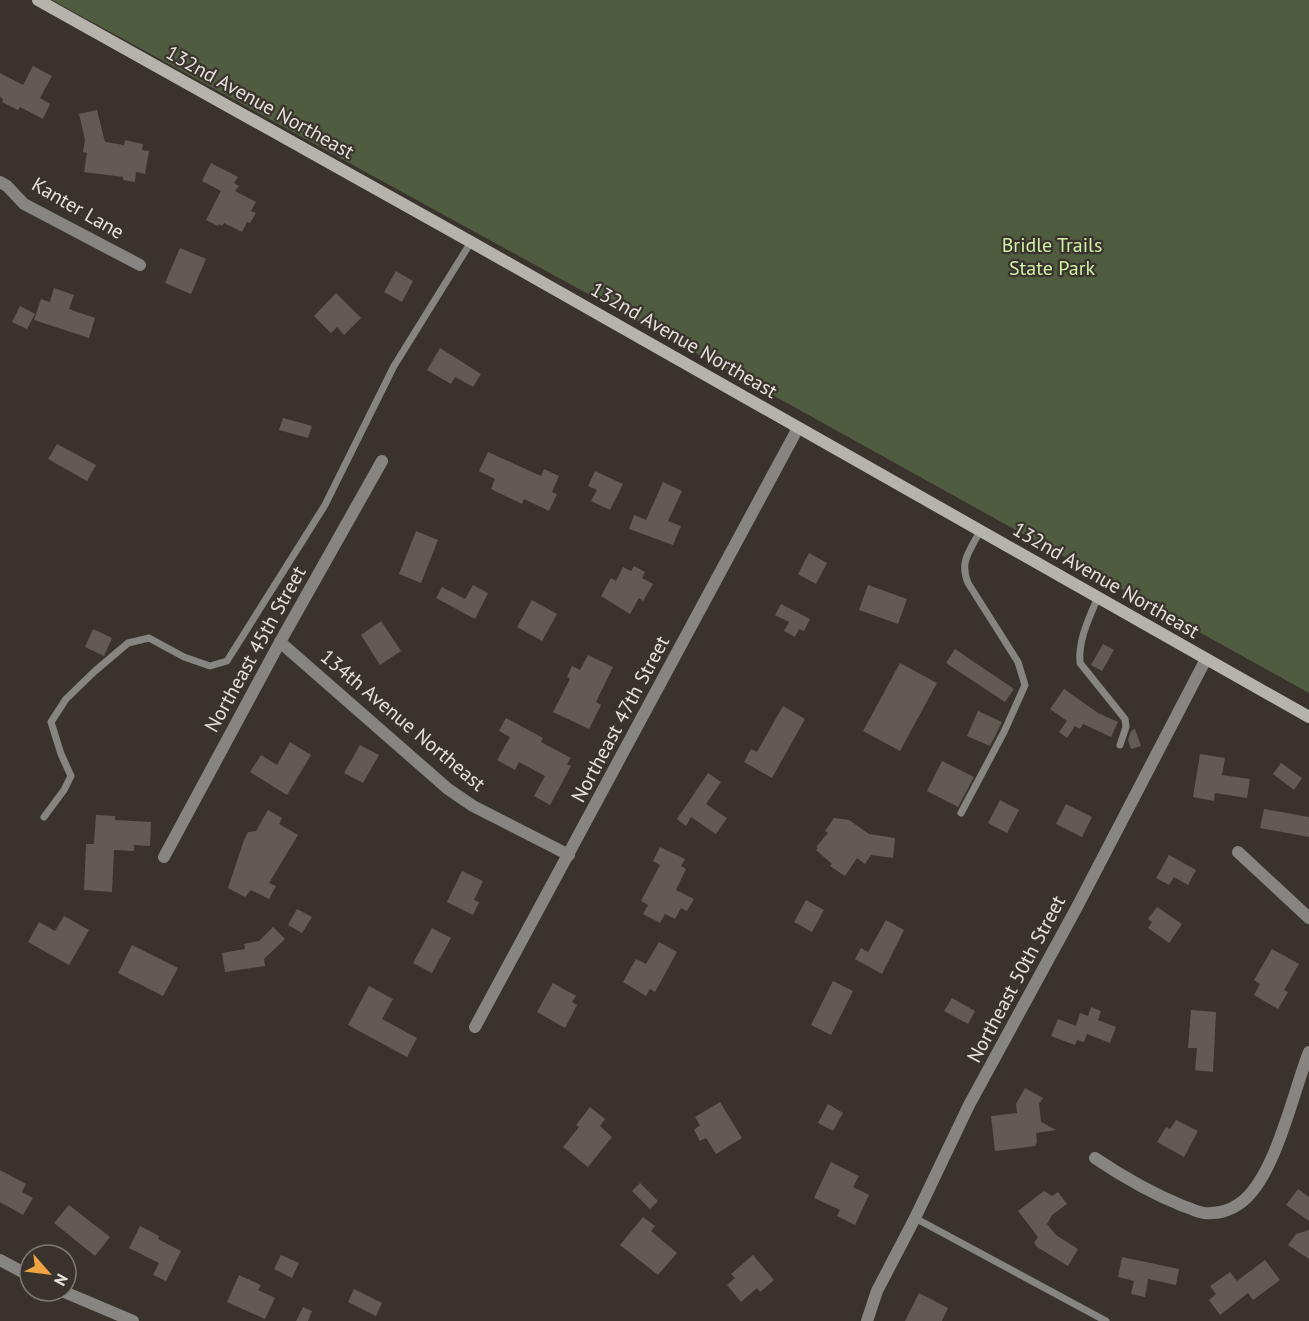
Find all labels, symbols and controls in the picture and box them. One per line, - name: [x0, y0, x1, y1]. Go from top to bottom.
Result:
- street label: 132nd Avenue Northeast: [161, 39, 359, 165]
- street label: Kanter Lane: [27, 171, 129, 245]
- park label: Bridle Trails State Park: [1002, 232, 1102, 281]
- street label: 132nd Avenue Northeast: [586, 276, 782, 404]
- street label: 132nd Avenue Northeast: [1008, 516, 1204, 644]
- street label: Northeast 45th Street: [199, 561, 312, 737]
- street label: Northeast 47th Street: [565, 631, 675, 807]
- street label: 134th Avenue Northeast: [315, 643, 491, 797]
- street label: Northeast 50th Street: [961, 891, 1071, 1067]
- north arrow: [18, 1243, 78, 1303]
- text: N: [50, 1271, 73, 1289]

